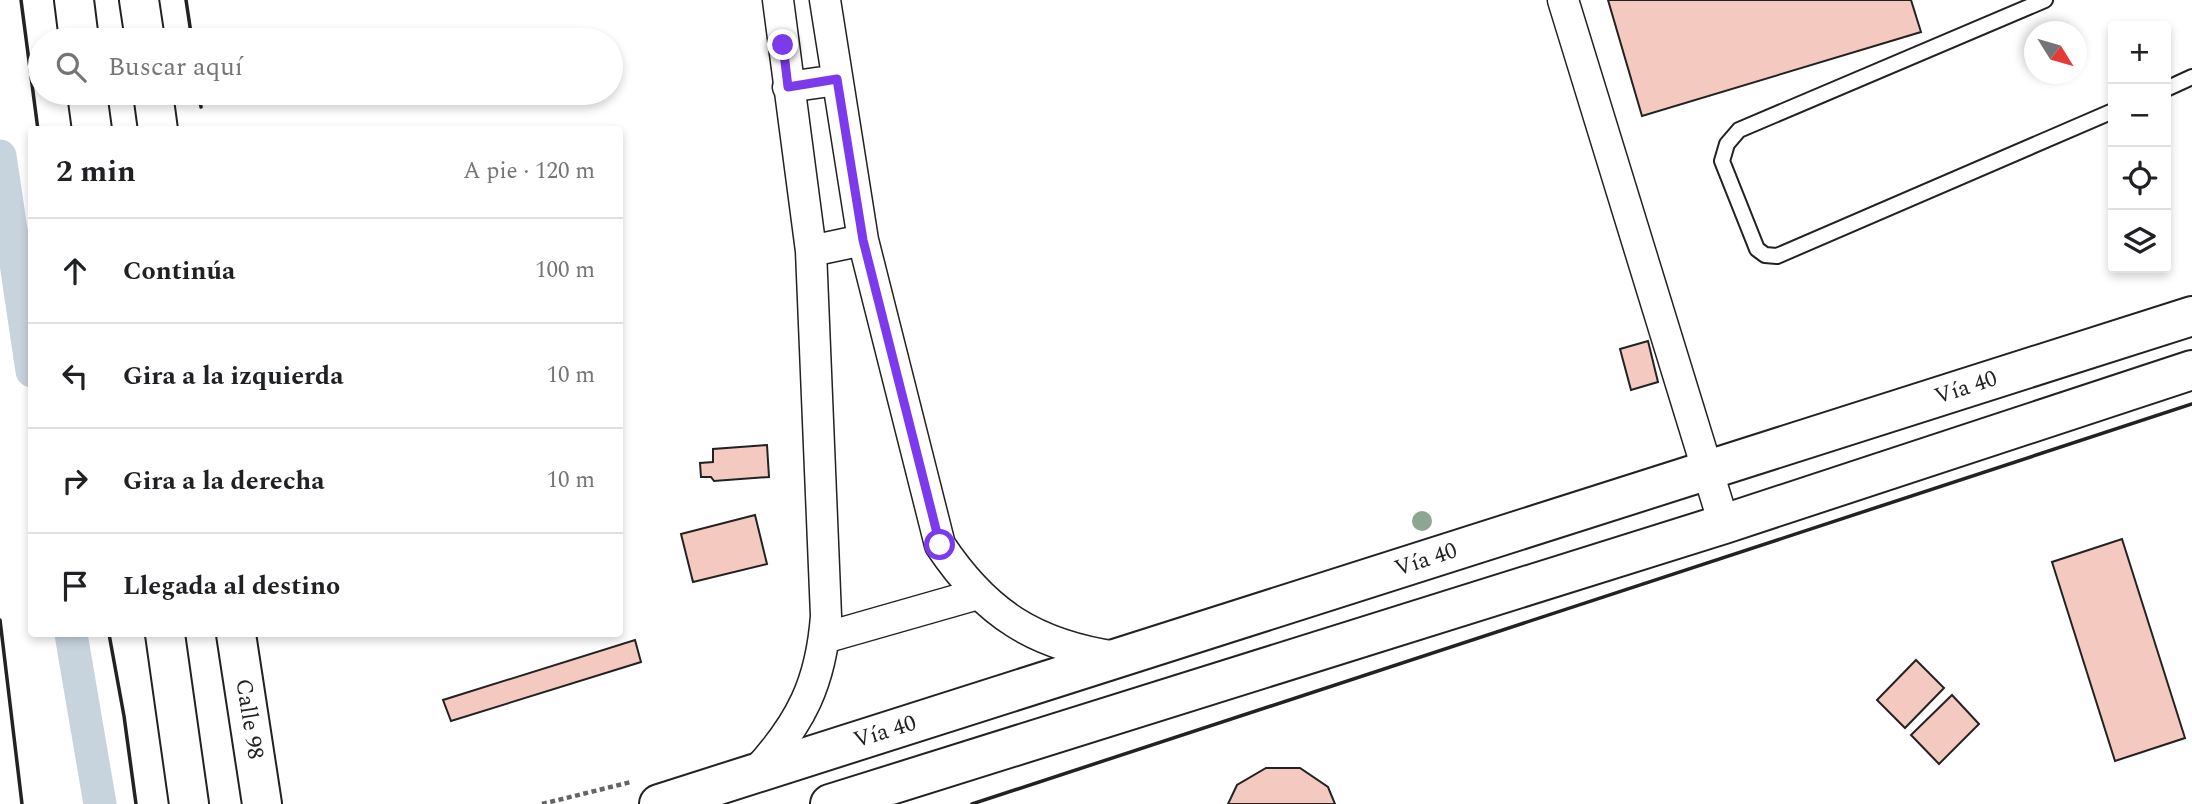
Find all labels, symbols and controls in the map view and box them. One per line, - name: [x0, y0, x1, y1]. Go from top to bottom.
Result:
- north arrow: [2024, 21, 2087, 84]
- map controls: [2108, 21, 2171, 273]
- button: +: [2108, 21, 2171, 84]
- search box: [28, 28, 623, 105]
- route end: [767, 29, 798, 60]
- text: Buscar aquí: [108, 47, 243, 87]
- icon: search: [52, 48, 90, 86]
- button: −: [2108, 84, 2171, 147]
- button: locate: [2108, 147, 2171, 210]
- text: 2 min: [56, 149, 136, 195]
- text: A pie · 120 m: [463, 154, 595, 189]
- button: layers: [2108, 210, 2171, 273]
- text: Continúa: [123, 251, 235, 291]
- icon: ahead: [56, 252, 94, 290]
- text: 100 m: [535, 253, 595, 288]
- text: Gira a la izquierda: [123, 356, 344, 396]
- icon: left: [56, 357, 94, 395]
- text: 10 m: [546, 358, 595, 393]
- street label: Vía 40: [1930, 361, 2002, 415]
- text: Gira a la derecha: [123, 461, 325, 501]
- icon: right: [56, 462, 94, 500]
- text: 10 m: [546, 463, 595, 498]
- route start: [924, 529, 955, 560]
- street label: Vía 40: [1390, 533, 1462, 587]
- text: Llegada al destino: [123, 566, 340, 606]
- icon: arrive: [56, 567, 94, 605]
- street label: Calle 98: [225, 676, 273, 762]
- street label: Vía 40: [849, 706, 921, 758]

